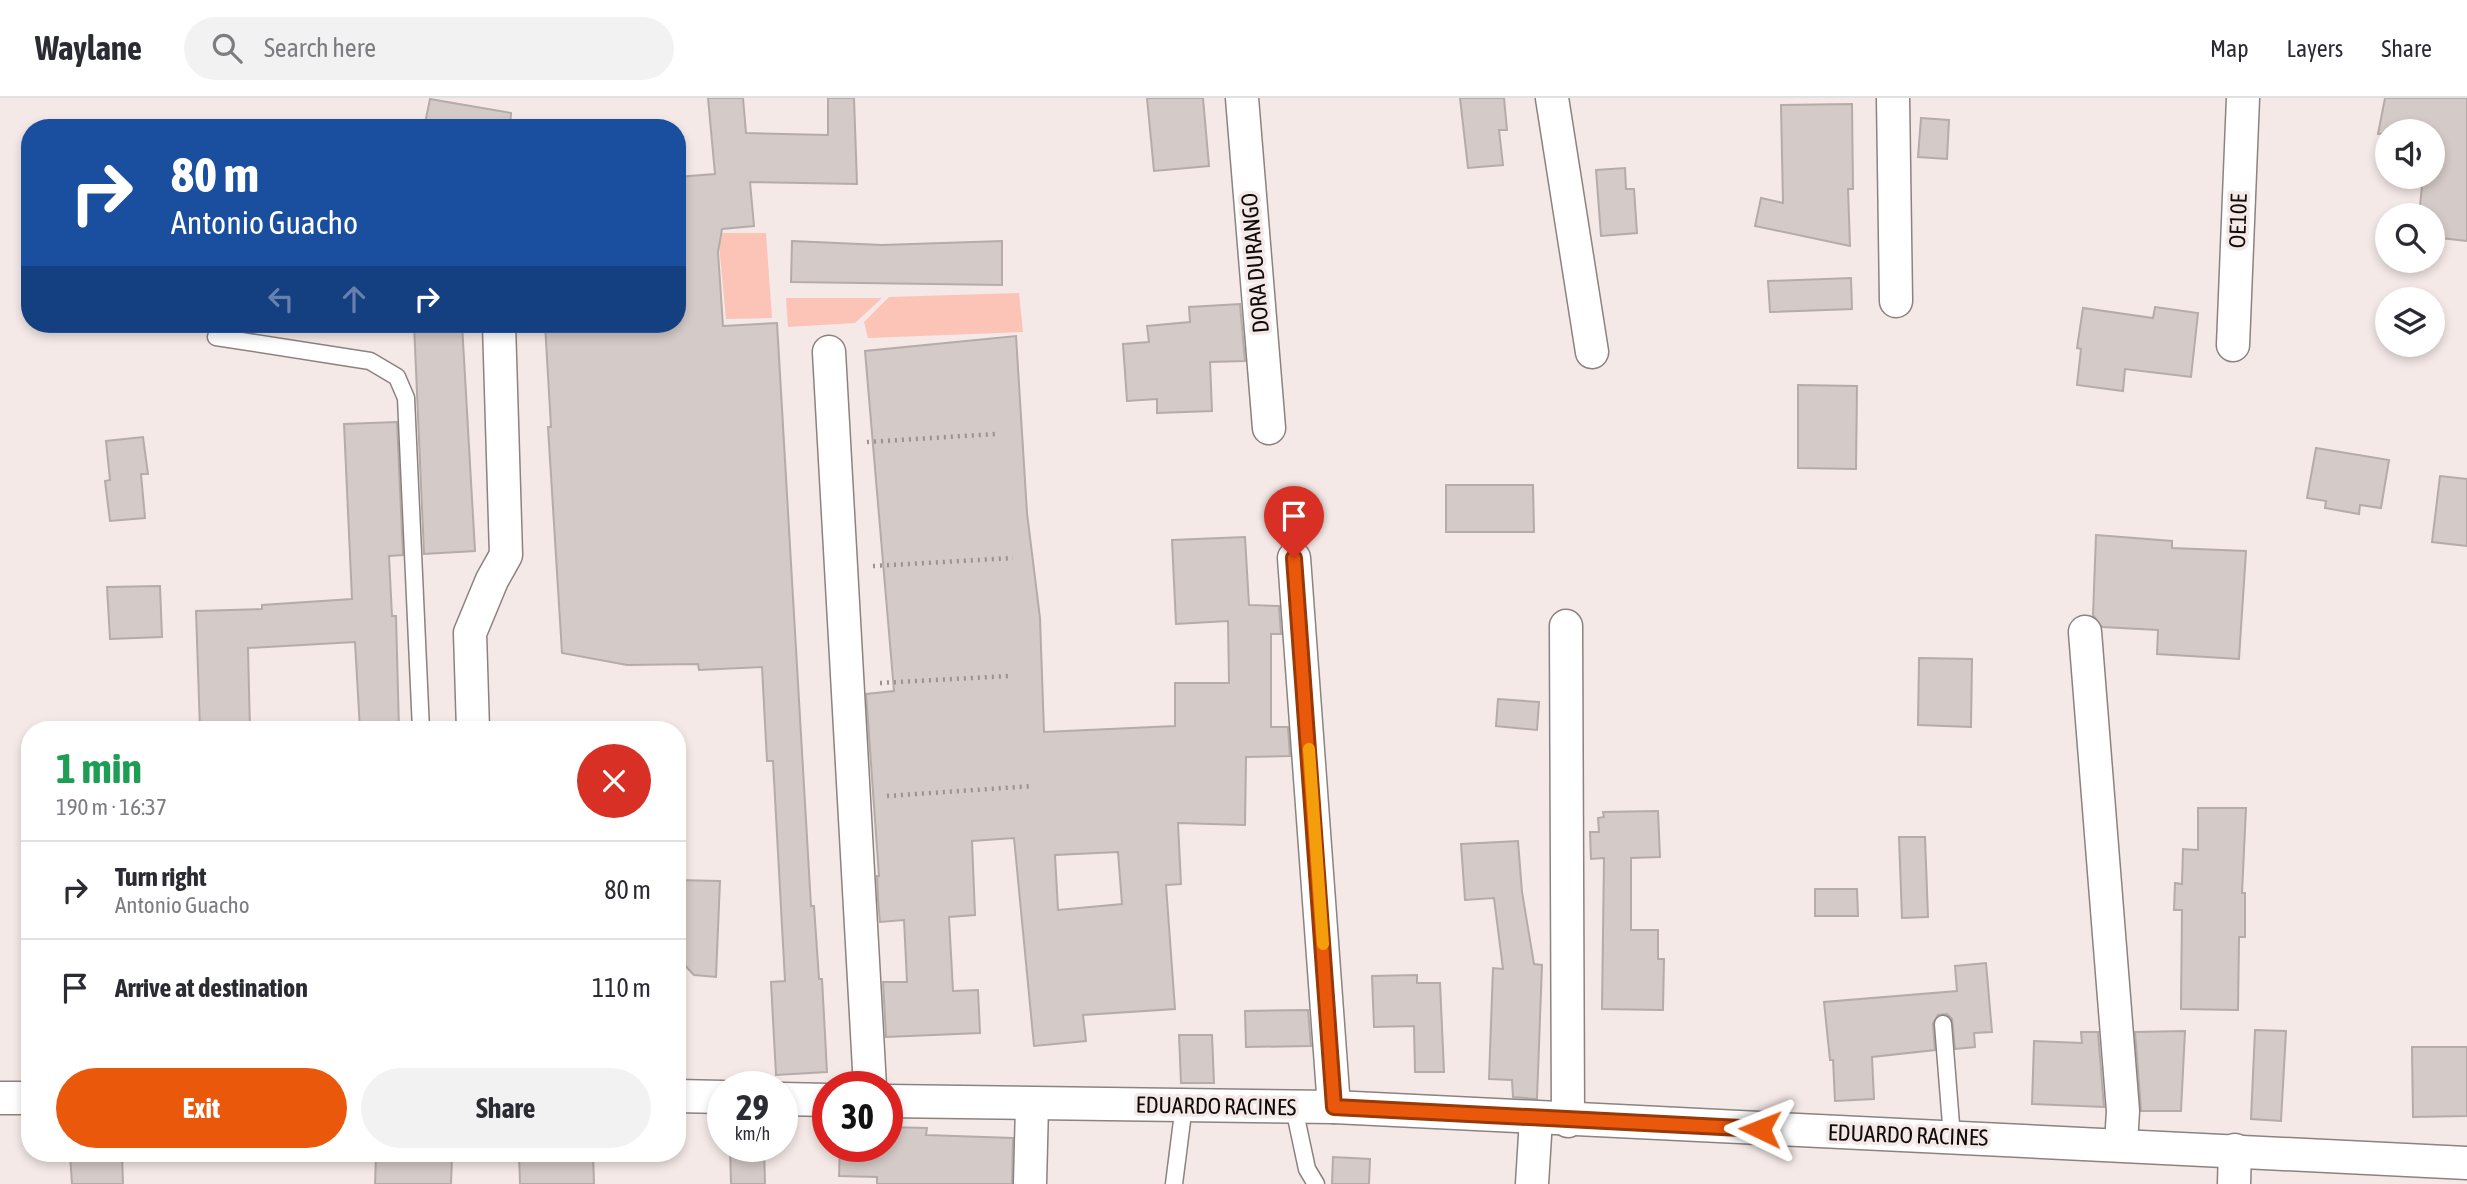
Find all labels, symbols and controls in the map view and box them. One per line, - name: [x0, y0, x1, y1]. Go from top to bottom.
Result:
- search box: [184, 17, 674, 80]
- text: Waylane: [35, 29, 142, 67]
- icon: search: [208, 29, 246, 67]
- text: Search here: [264, 33, 376, 63]
- text: Map: [2210, 35, 2249, 62]
- text: Layers: [2287, 35, 2343, 62]
- text: Share: [2381, 35, 2432, 62]
- map controls: [2375, 119, 2445, 357]
- button: sound: [2375, 119, 2445, 189]
- text: 80 m: [171, 146, 259, 202]
- icon: right: [56, 147, 147, 238]
- street label: DORA DURANGO: [1236, 192, 1274, 334]
- street label: OE10E: [2224, 193, 2252, 249]
- button: search: [2375, 203, 2445, 273]
- text: Antonio Guacho: [171, 204, 358, 241]
- icon: left: [262, 280, 300, 318]
- icon: ahead: [335, 280, 373, 318]
- icon: right: [408, 280, 446, 318]
- button: layers: [2375, 287, 2445, 357]
- pin: [1264, 486, 1324, 558]
- icon: arrive: [1275, 497, 1313, 535]
- text: 1 min: [56, 744, 142, 792]
- button: close: [577, 744, 651, 818]
- text: 190 m · 16:37: [56, 794, 167, 820]
- text: Turn right: [115, 862, 206, 892]
- icon: right: [56, 871, 94, 909]
- text: 80 m: [604, 875, 651, 905]
- text: Antonio Guacho: [115, 892, 250, 918]
- icon: arrive: [56, 969, 94, 1007]
- text: Arrive at destination: [115, 973, 308, 1003]
- text: 110 m: [592, 973, 651, 1003]
- button: Exit: [56, 1068, 347, 1148]
- button: Share: [361, 1068, 651, 1148]
- speed limit sign: 30: [812, 1071, 903, 1162]
- text: 29: [736, 1087, 769, 1127]
- street label: EDUARDO RACINES: [1136, 1092, 1297, 1120]
- position arrow: [1723, 1092, 1797, 1166]
- street label: EDUARDO RACINES: [1827, 1119, 1989, 1151]
- text: km/h: [735, 1123, 770, 1144]

